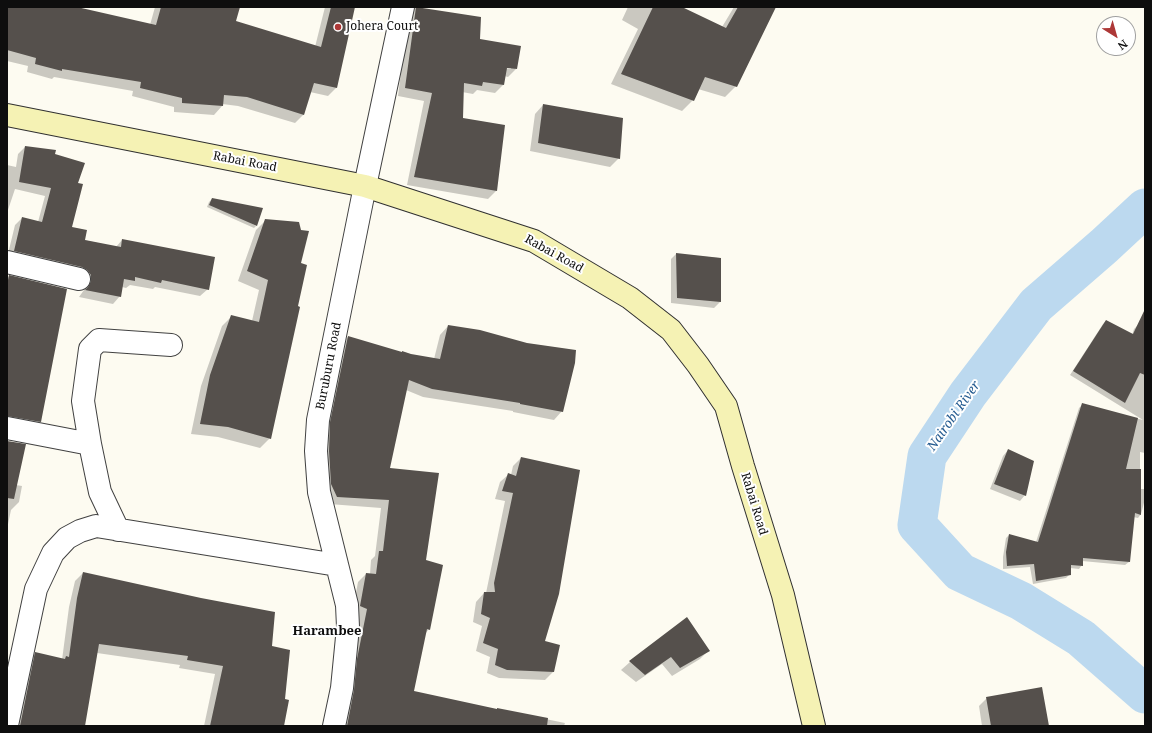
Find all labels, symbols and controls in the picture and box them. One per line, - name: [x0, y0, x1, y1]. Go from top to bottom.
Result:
- north arrow: [1096, 16, 1136, 56]
- place label: Johera Court: [346, 20, 418, 34]
- marker: Johera Court: [333, 22, 343, 32]
- text: N: [1115, 37, 1131, 54]
- street label: Rabai Road: [212, 149, 278, 175]
- street label: Rabai Road: [522, 232, 586, 276]
- street label: Buruburu Road: [313, 321, 345, 411]
- water label: Nairobi River: [924, 378, 984, 454]
- street label: Rabai Road: [738, 471, 770, 537]
- district label: Harambee: [293, 623, 361, 639]

